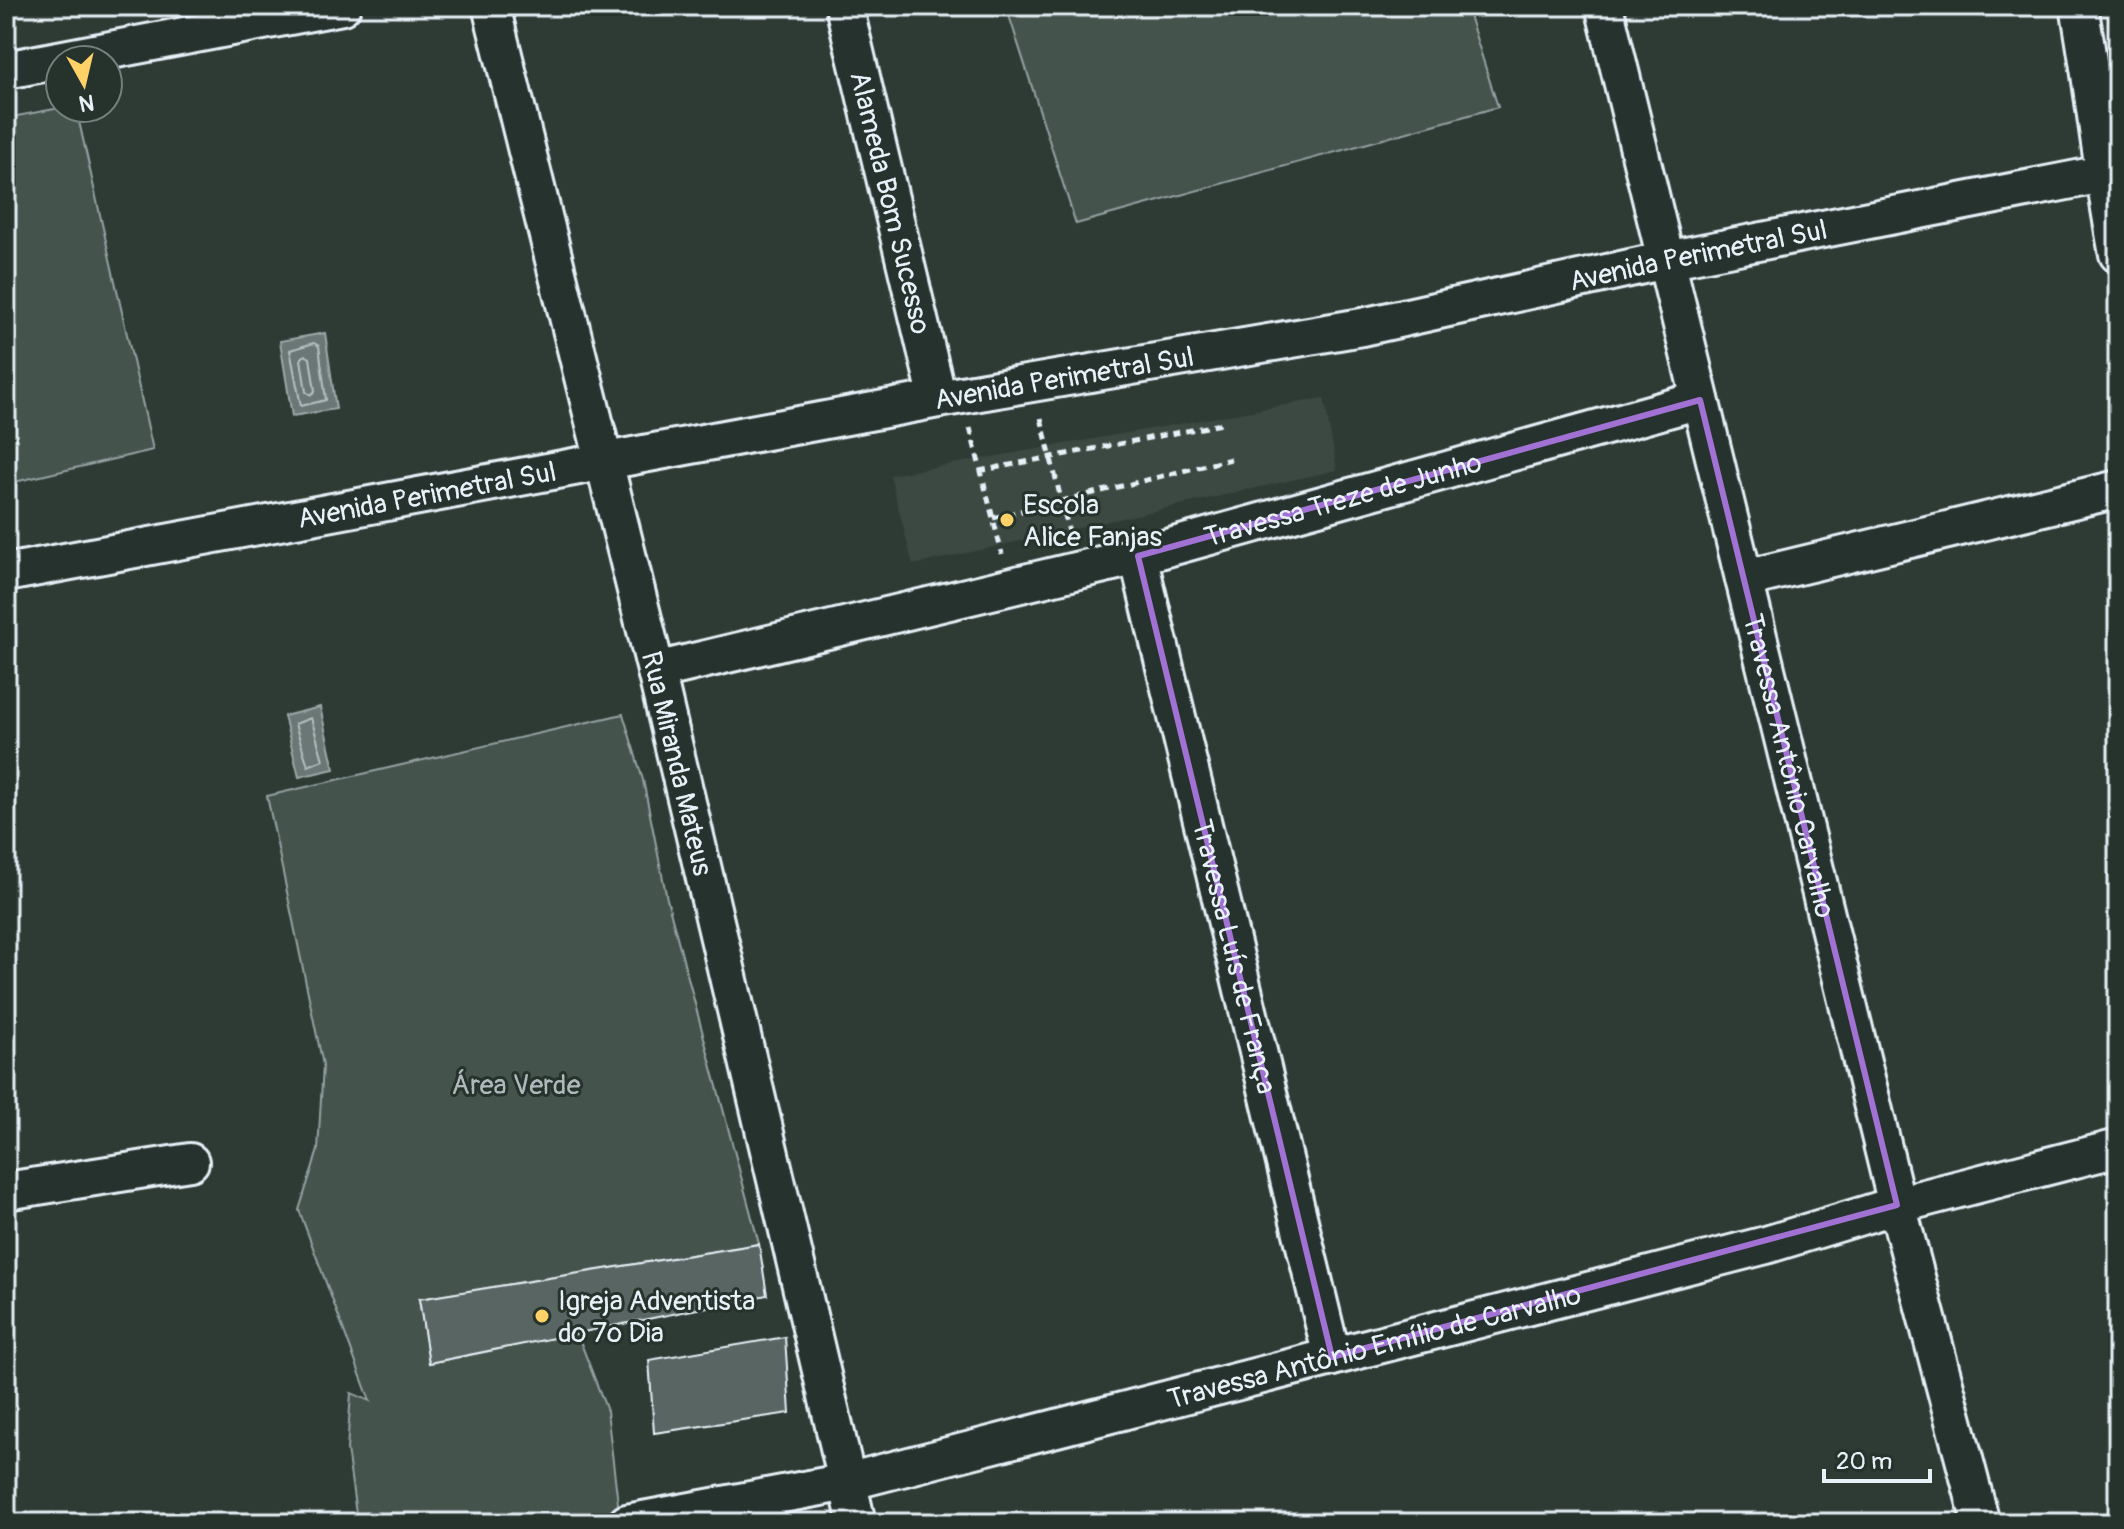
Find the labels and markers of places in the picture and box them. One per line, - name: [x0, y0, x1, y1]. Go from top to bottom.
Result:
- place label: Escola Alice Fanjas: [1023, 488, 1163, 555]
- marker: Escola Alice Fanjas: [998, 511, 1016, 529]
- place label: Igreja Adventista do 7º Dia: [558, 1284, 755, 1351]
- marker: Igreja Adventista do 7º Dia: [533, 1307, 551, 1325]

